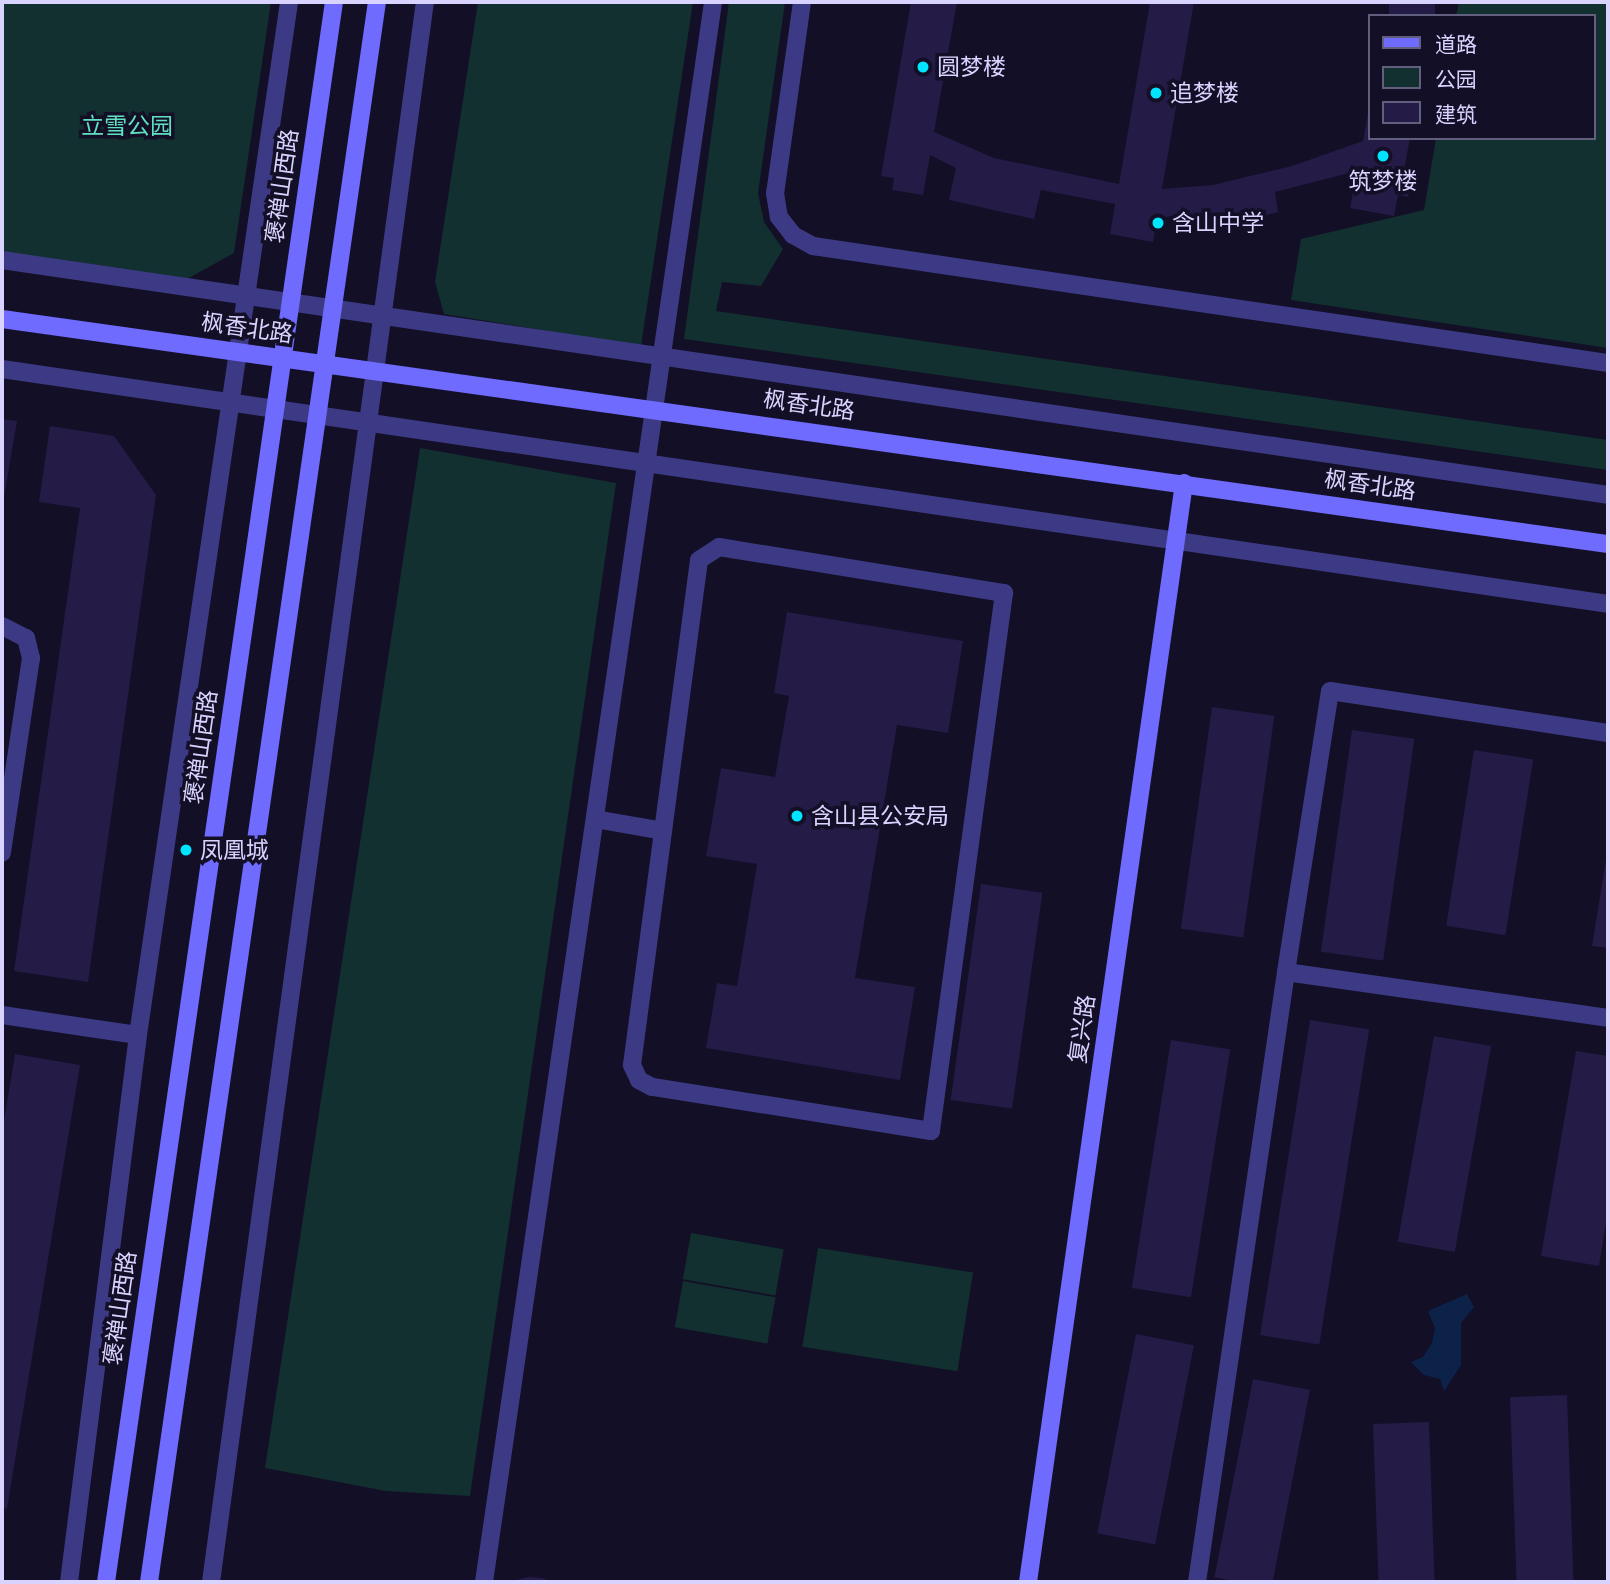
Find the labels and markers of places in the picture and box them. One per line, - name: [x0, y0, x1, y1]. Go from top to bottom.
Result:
- place label: 圆梦楼: [937, 53, 1006, 81]
- marker: 圆梦楼: [915, 59, 931, 75]
- place label: 追梦楼: [1170, 79, 1239, 107]
- marker: 追梦楼: [1148, 85, 1164, 101]
- marker: 筑梦楼: [1375, 148, 1391, 164]
- place label: 筑梦楼: [1349, 167, 1417, 195]
- place label: 含山中学: [1172, 209, 1264, 237]
- marker: 含山中学: [1150, 215, 1166, 231]
- place label: 含山县公安局: [811, 802, 949, 830]
- marker: 含山县公安局: [789, 808, 805, 824]
- place label: 凤凰城: [200, 836, 269, 864]
- marker: 凤凰城: [178, 842, 194, 858]

